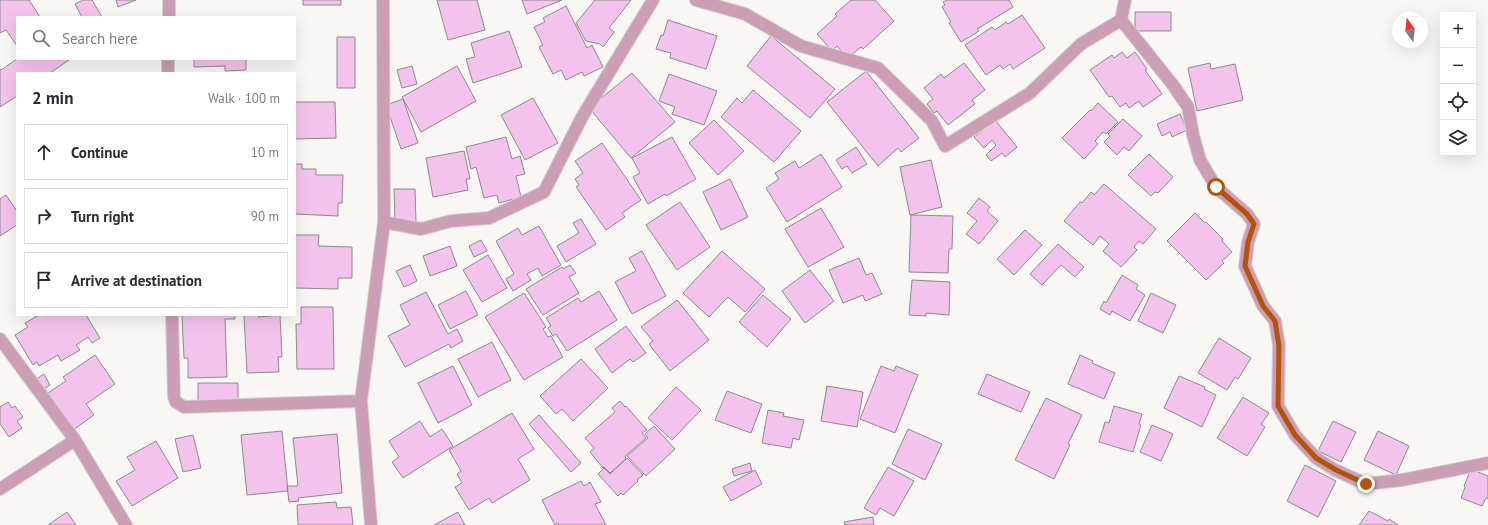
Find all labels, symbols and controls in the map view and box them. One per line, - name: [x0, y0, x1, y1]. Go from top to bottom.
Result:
- north arrow: [1392, 12, 1428, 48]
- map controls: [1440, 12, 1476, 156]
- button: +: [1440, 12, 1476, 48]
- search box: [16, 16, 296, 60]
- icon: search: [30, 27, 52, 49]
- text: Search here: [62, 29, 138, 48]
- button: −: [1440, 48, 1476, 84]
- button: locate: [1440, 84, 1476, 120]
- text: 2 min: [32, 87, 73, 109]
- text: Walk · 100 m: [208, 90, 280, 107]
- button: layers: [1440, 120, 1476, 156]
- icon: ahead: [33, 141, 55, 163]
- text: Continue: [71, 143, 128, 162]
- text: 10 m: [251, 144, 279, 161]
- route start: [1207, 178, 1225, 196]
- icon: right: [33, 205, 55, 227]
- text: Turn right: [71, 207, 134, 226]
- text: 90 m: [251, 208, 279, 225]
- icon: arrive: [33, 269, 55, 291]
- text: Arrive at destination: [71, 271, 202, 290]
- route end: [1357, 475, 1375, 493]

